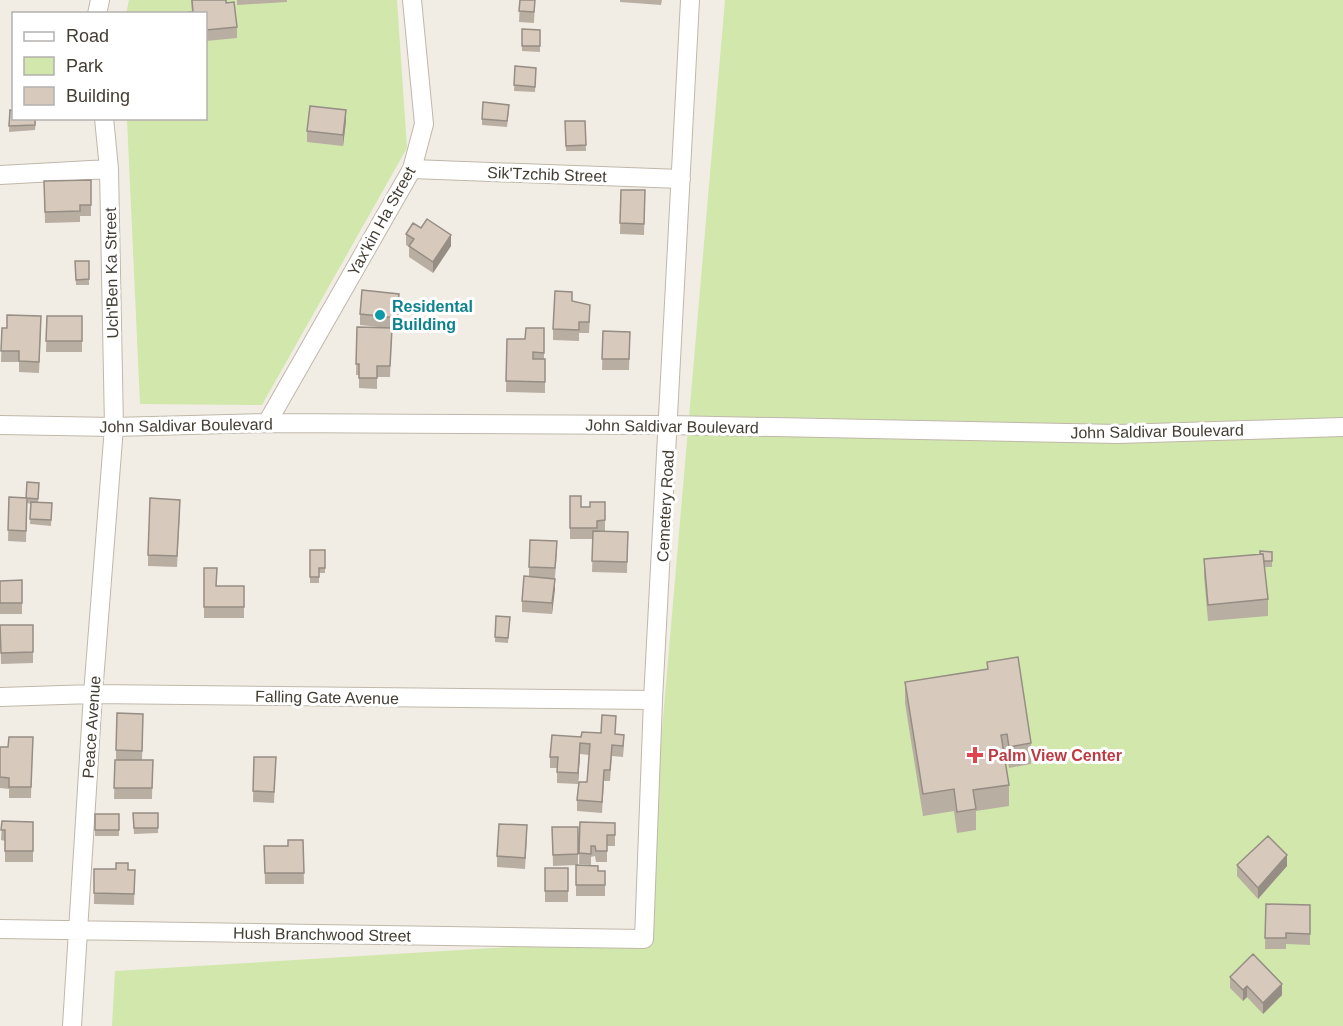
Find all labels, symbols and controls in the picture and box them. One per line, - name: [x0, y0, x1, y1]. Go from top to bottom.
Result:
- legend: [12, 12, 207, 120]
- text: Road: [66, 26, 109, 46]
- text: Park: [66, 56, 104, 76]
- text: Building: [66, 86, 130, 106]
- street label: Yax'kin Ha Street: [344, 163, 419, 279]
- street label: Sik'Tzchib Street: [487, 164, 608, 185]
- street label: Uch'Ben Ka Street: [102, 207, 121, 339]
- place label: Residental Building: [392, 298, 473, 333]
- marker: Residental Building: [373, 308, 387, 322]
- street label: John Saldivar Boulevard: [99, 415, 273, 436]
- street label: John Saldivar Boulevard: [585, 416, 759, 437]
- street label: John Saldivar Boulevard: [1070, 421, 1244, 442]
- street label: Cemetery Road: [654, 450, 677, 562]
- street label: Peace Avenue: [79, 675, 104, 779]
- street label: Falling Gate Avenue: [255, 688, 399, 707]
- marker: Palm View Center: [966, 746, 984, 764]
- place label: Palm View Center: [988, 747, 1122, 764]
- street label: Hush Branchwood Street: [233, 924, 412, 945]

